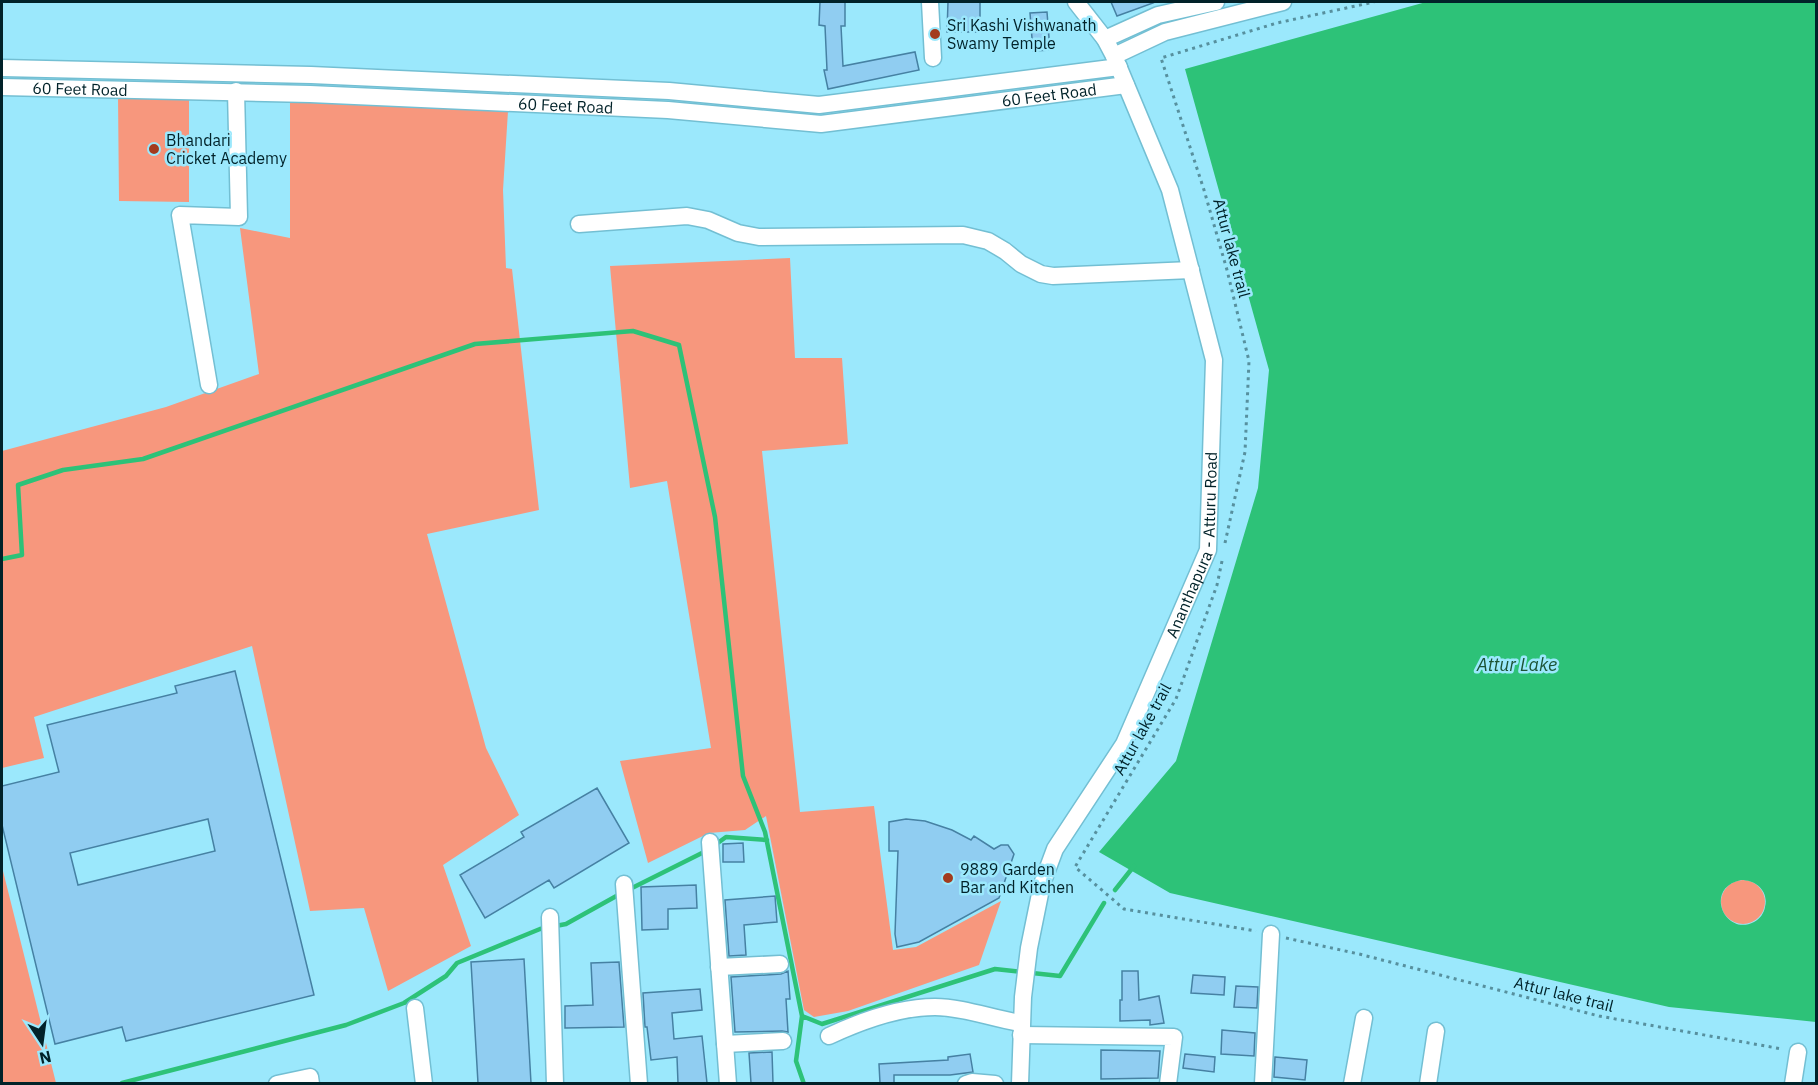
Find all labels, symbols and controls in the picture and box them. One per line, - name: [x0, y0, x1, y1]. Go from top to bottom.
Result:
- place label: Sri Kashi Vishwanath Swamy Temple: [947, 15, 1097, 53]
- marker: Sri Kashi Vishwanath Swamy Temple: [928, 27, 942, 41]
- street label: 60 Feet Road: [32, 78, 128, 100]
- street label: 60 Feet Road: [1001, 79, 1098, 111]
- street label: 60 Feet Road: [518, 93, 614, 118]
- place label: Bhandari Cricket Academy: [166, 130, 287, 168]
- marker: Bhandari Cricket Academy: [147, 142, 161, 156]
- street label: Attur lake trail: [1209, 196, 1255, 300]
- street label: Ananthapura - Atturu Road: [1161, 451, 1221, 641]
- water label: Attur Lake: [1476, 653, 1557, 676]
- street label: Attur lake trail: [1109, 680, 1175, 778]
- place label: 9889 Garden Bar and Kitchen: [960, 859, 1074, 897]
- marker: 9889 Garden Bar and Kitchen: [941, 871, 955, 885]
- street label: Attur lake trail: [1512, 972, 1616, 1016]
- north arrow: [12, 1013, 72, 1073]
- text: N: [37, 1047, 53, 1069]

